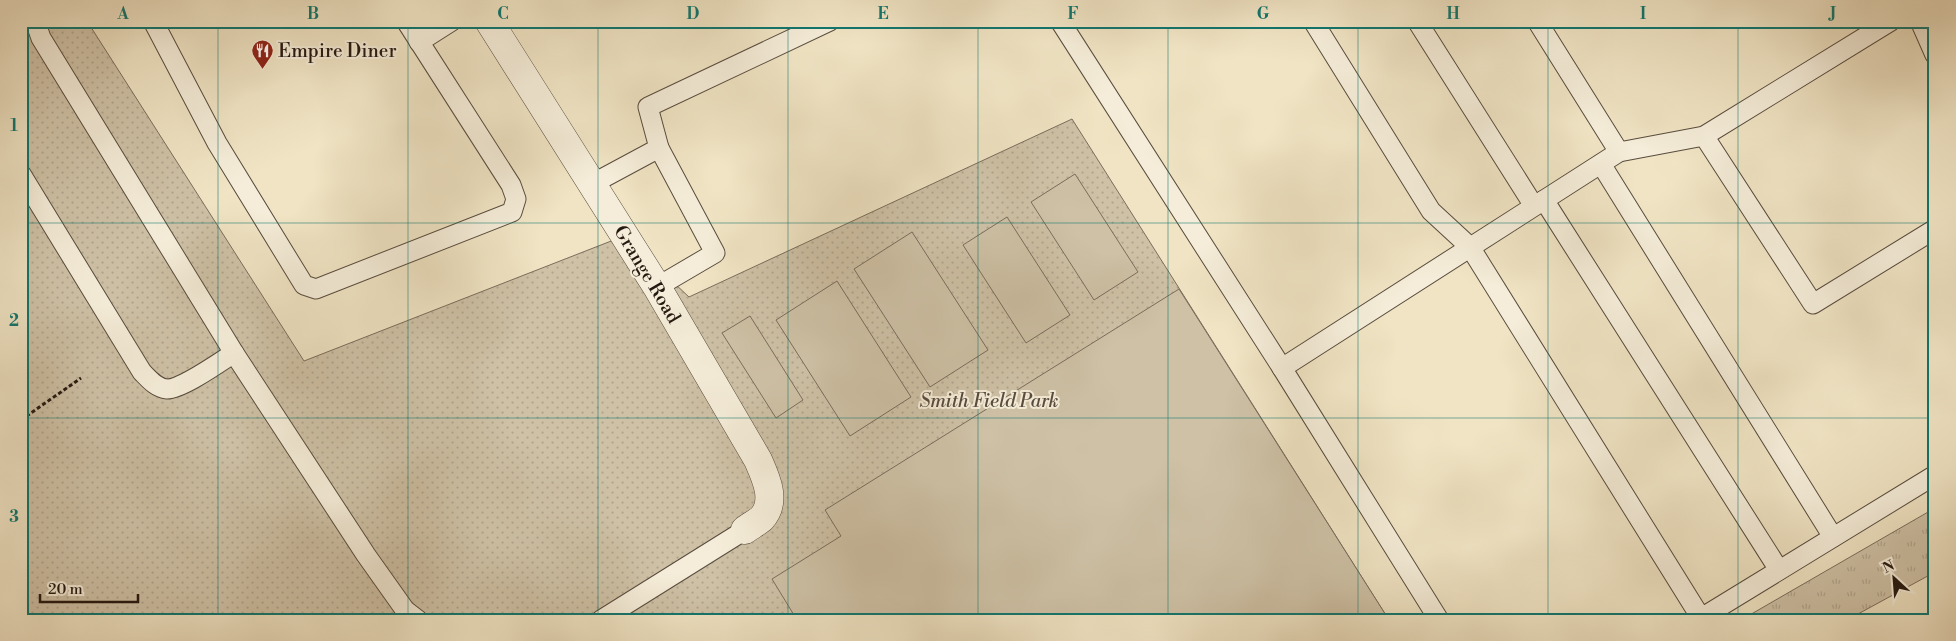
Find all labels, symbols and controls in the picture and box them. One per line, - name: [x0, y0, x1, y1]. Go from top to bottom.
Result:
- text: A: [116, 4, 129, 24]
- text: B: [307, 4, 319, 24]
- text: C: [497, 4, 509, 24]
- text: D: [687, 4, 700, 24]
- text: E: [877, 4, 889, 24]
- text: F: [1067, 4, 1079, 24]
- text: G: [1257, 4, 1270, 24]
- text: H: [1446, 4, 1460, 24]
- text: I: [1640, 4, 1646, 24]
- text: J: [1828, 4, 1836, 24]
- restaurant icon: Empire Diner: [250, 38, 274, 69]
- place label: Empire Diner: [278, 39, 397, 63]
- text: 1: [10, 116, 18, 136]
- street label: Grange Road: [608, 221, 686, 328]
- text: 2: [9, 311, 19, 331]
- park label: Smith Field Park: [919, 389, 1059, 413]
- text: 3: [9, 507, 19, 527]
- north arrow: [1868, 554, 1918, 604]
- text: N: [1880, 557, 1898, 578]
- scale bar: [40, 571, 138, 603]
- text: 20 m: [48, 580, 83, 599]

